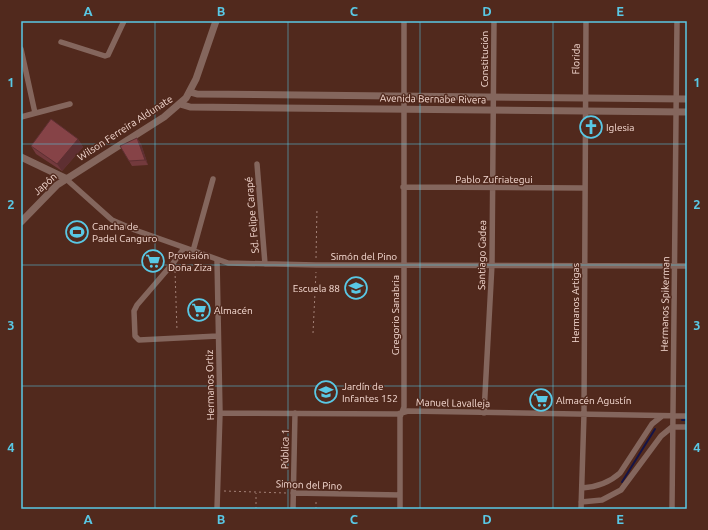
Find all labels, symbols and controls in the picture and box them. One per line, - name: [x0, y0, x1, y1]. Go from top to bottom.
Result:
- text: A: [83, 4, 93, 18]
- text: B: [217, 4, 226, 18]
- text: C: [350, 4, 359, 18]
- text: D: [482, 4, 492, 18]
- text: E: [616, 4, 624, 18]
- street label: Constitución: [479, 31, 490, 87]
- street label: Florida: [570, 43, 582, 75]
- text: 1: [7, 75, 15, 89]
- text: 1: [693, 75, 701, 89]
- street label: Wilson Ferreira Aldunate: [75, 93, 175, 163]
- street label: Avenida Bernabe Rivera: [380, 93, 486, 105]
- church icon: Iglesia: [578, 114, 604, 140]
- place label: Iglesia: [606, 122, 634, 133]
- street label: Japón: [31, 171, 59, 197]
- street label: Pablo Zufriategui: [455, 174, 533, 185]
- street label: Sd. Felipe Carapé: [243, 176, 261, 254]
- text: 2: [7, 197, 15, 211]
- text: 2: [693, 197, 701, 211]
- sports icon: Cancha de Padel Canguro: [64, 219, 90, 245]
- street label: Santiago Gadea: [476, 220, 488, 290]
- place label: Cancha de Padel Canguro: [92, 221, 158, 244]
- supermarket icon: Provisión Doña Ziza: [140, 248, 166, 274]
- place label: Provisión Doña Ziza: [168, 250, 212, 273]
- street label: Simón del Pino: [331, 251, 397, 262]
- street label: Hermanos Spikerman: [659, 256, 671, 352]
- street label: Hermanos Artigas: [570, 263, 581, 343]
- school or university icon: Escuela 88: [343, 275, 369, 301]
- street label: Gregorio Sanabria: [390, 275, 401, 355]
- place label: Escuela 88: [293, 283, 340, 294]
- supermarket icon: Almacén: [186, 297, 212, 323]
- place label: Almacén: [214, 305, 253, 316]
- text: 3: [7, 318, 15, 332]
- text: 3: [693, 318, 701, 332]
- street label: Hermanos Ortiz: [204, 349, 216, 420]
- school or university icon: Jardín de Infantes 152: [313, 379, 339, 405]
- place label: Jardín de Infantes 152: [342, 381, 398, 404]
- supermarket icon: Almacén Agustín: [528, 387, 554, 413]
- place label: Almacén Agustín: [556, 395, 631, 406]
- street label: Manuel Lavalleja: [416, 397, 490, 409]
- street label: Pública 1: [279, 429, 291, 469]
- text: 4: [7, 440, 15, 454]
- text: 4: [693, 440, 701, 454]
- street label: Simon del Pino: [276, 478, 343, 492]
- text: A: [83, 512, 93, 526]
- text: B: [217, 512, 226, 526]
- text: C: [350, 512, 359, 526]
- text: D: [482, 512, 492, 526]
- text: E: [616, 512, 624, 526]

